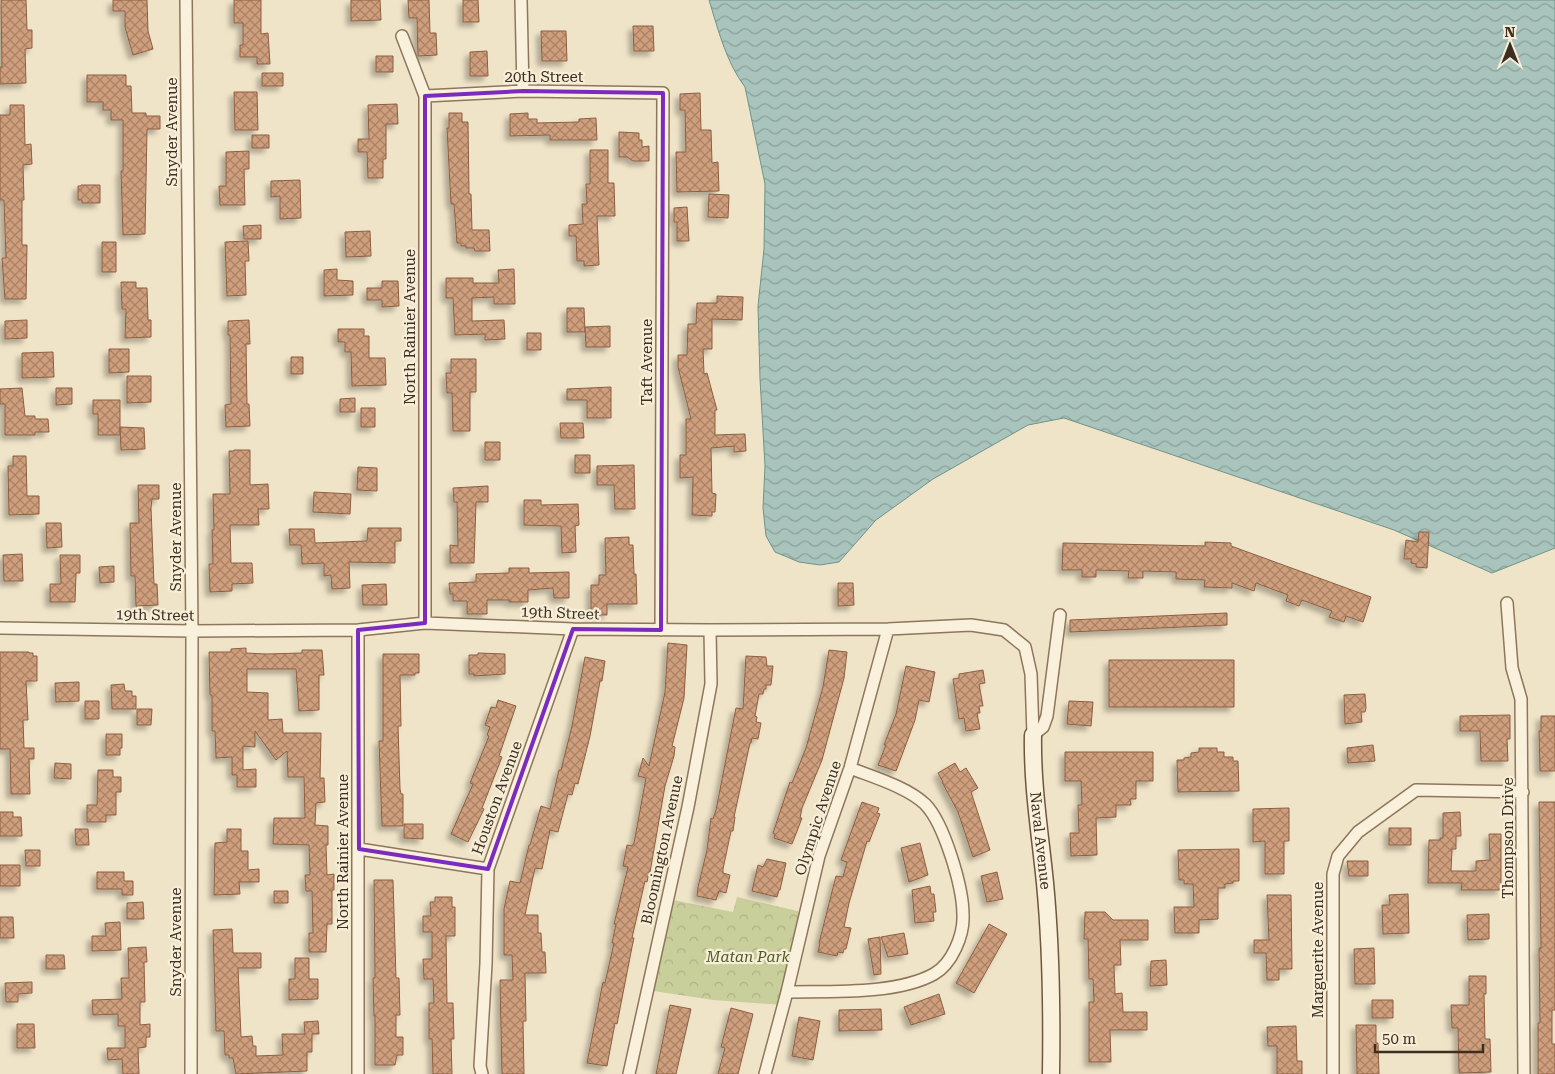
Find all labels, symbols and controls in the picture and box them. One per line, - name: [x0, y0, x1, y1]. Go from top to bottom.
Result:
- north arrow: [1485, 20, 1535, 70]
- text: N: [1505, 24, 1516, 40]
- street label: 20th Street: [505, 68, 584, 86]
- street label: Snyder Avenue: [163, 77, 181, 187]
- street label: North Rainier Avenue: [401, 249, 419, 405]
- street label: Taft Avenue: [638, 319, 656, 405]
- street label: Snyder Avenue: [167, 482, 185, 592]
- street label: 19th Street: [520, 603, 600, 623]
- street label: 19th Street: [115, 605, 195, 625]
- street label: Houston Avenue: [468, 739, 526, 857]
- street label: Olympic Avenue: [791, 758, 845, 878]
- street label: North Rainier Avenue: [334, 774, 352, 930]
- street label: Bloomington Avenue: [637, 774, 687, 926]
- street label: Thompson Drive: [1499, 777, 1517, 899]
- street label: Naval Avenue: [1026, 791, 1055, 890]
- street label: Marguerite Avenue: [1309, 882, 1327, 1018]
- street label: Snyder Avenue: [167, 887, 185, 997]
- park label: Matan Park: [705, 948, 791, 966]
- scale bar: [1375, 1022, 1482, 1054]
- text: 50 m: [1382, 1030, 1417, 1048]

